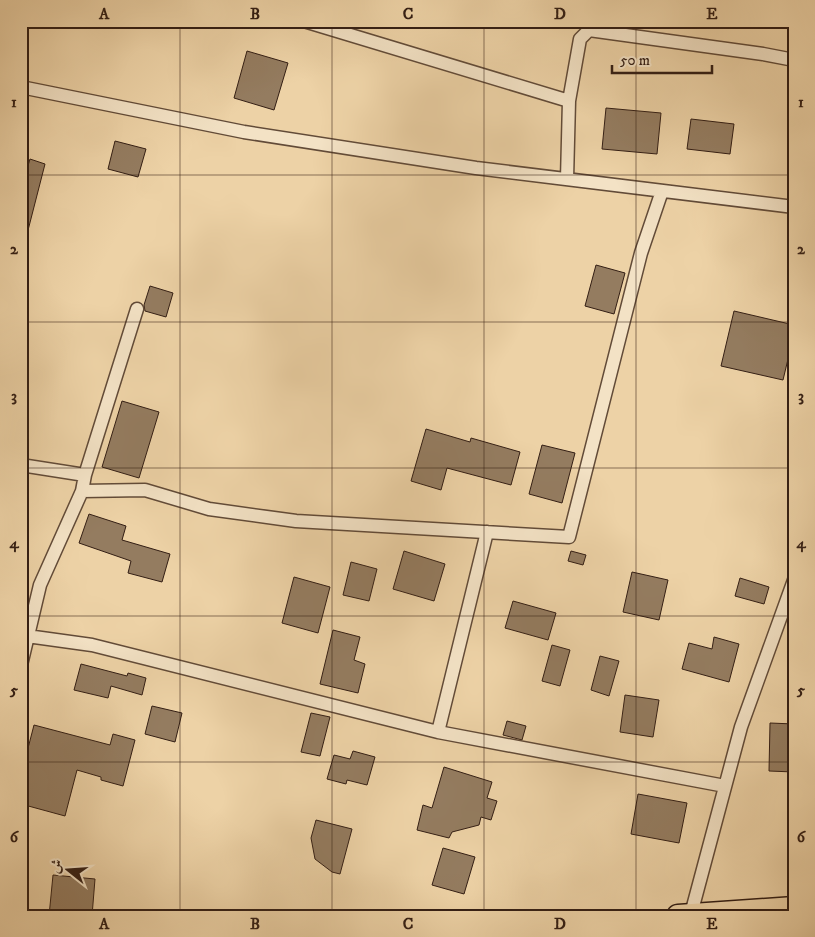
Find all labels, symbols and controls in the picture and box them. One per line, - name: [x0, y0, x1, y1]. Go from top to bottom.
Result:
- text: A: [98, 4, 110, 24]
- text: B: [250, 4, 260, 24]
- text: C: [403, 4, 413, 24]
- text: D: [554, 4, 566, 24]
- text: E: [706, 4, 718, 24]
- scale bar: [612, 42, 712, 74]
- text: 50 m: [620, 51, 650, 70]
- text: 1: [11, 92, 17, 112]
- text: 1: [798, 92, 804, 112]
- text: 2: [10, 239, 19, 259]
- text: 2: [797, 239, 806, 259]
- text: 3: [11, 386, 17, 406]
- text: 3: [798, 386, 804, 406]
- text: 4: [8, 533, 19, 553]
- text: 4: [795, 533, 806, 553]
- text: 5: [9, 680, 18, 700]
- text: 5: [796, 680, 805, 700]
- text: 6: [10, 827, 20, 847]
- text: 6: [797, 827, 807, 847]
- north arrow: [42, 844, 92, 894]
- text: ش: [46, 857, 67, 876]
- text: A: [98, 914, 110, 934]
- text: B: [250, 914, 260, 934]
- text: C: [403, 914, 413, 934]
- text: D: [554, 914, 566, 934]
- text: E: [706, 914, 718, 934]

